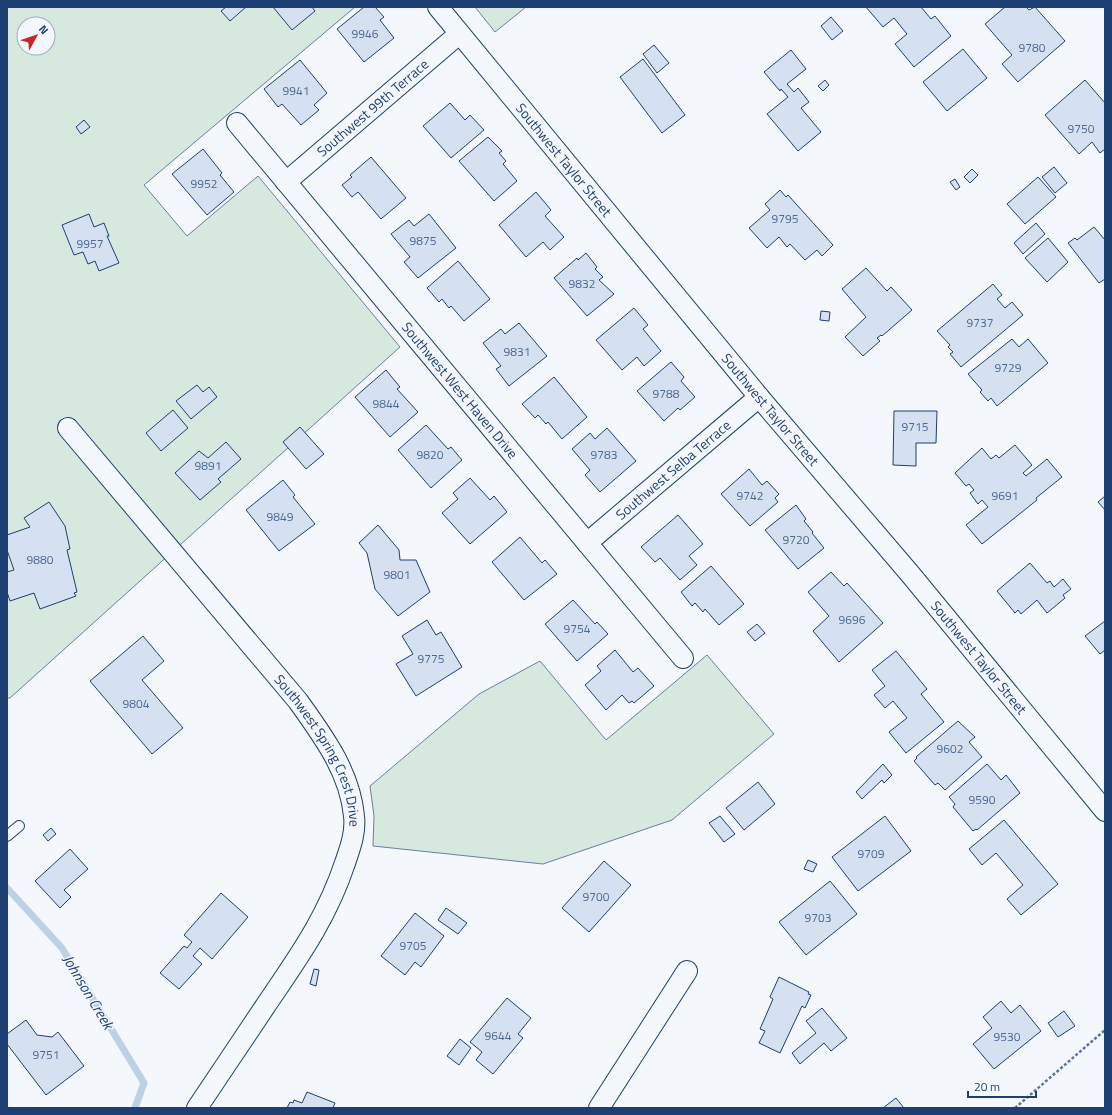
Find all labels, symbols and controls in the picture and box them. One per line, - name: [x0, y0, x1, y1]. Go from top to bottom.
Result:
- north arrow: [16, 16, 56, 56]
- text: N: [35, 22, 52, 38]
- house number: 9946: [352, 24, 379, 43]
- house number: 9780: [1019, 38, 1046, 57]
- street label: Southwest 99th Terrace: [312, 54, 433, 161]
- house number: 9941: [283, 81, 309, 100]
- street label: Southwest Taylor Street: [511, 98, 617, 221]
- house number: 9750: [1068, 119, 1095, 138]
- house number: 9952: [191, 174, 217, 193]
- house number: 9795: [772, 209, 799, 228]
- house number: 9875: [410, 231, 437, 250]
- house number: 9957: [77, 234, 103, 253]
- house number: 9832: [569, 274, 595, 293]
- house number: 9737: [967, 313, 993, 332]
- street label: Southwest West Haven Drive: [397, 317, 523, 463]
- house number: 9831: [504, 342, 530, 361]
- street label: Southwest Taylor Street: [717, 348, 824, 470]
- house number: 9729: [995, 358, 1022, 377]
- house number: 9788: [653, 384, 680, 403]
- house number: 9844: [373, 394, 400, 413]
- street label: Southwest Selba Terrace: [611, 414, 735, 525]
- house number: 9715: [902, 417, 929, 436]
- house number: 9820: [417, 445, 444, 464]
- house number: 9783: [591, 445, 617, 464]
- house number: 9891: [195, 456, 221, 475]
- house number: 9742: [737, 486, 763, 505]
- house number: 9691: [992, 486, 1018, 505]
- house number: 9849: [267, 507, 294, 526]
- house number: 9720: [783, 530, 810, 549]
- house number: 9880: [27, 550, 54, 569]
- house number: 9801: [384, 565, 410, 584]
- street label: Southwest Taylor Street: [926, 596, 1032, 719]
- house number: 9696: [839, 610, 866, 629]
- house number: 9754: [564, 619, 591, 638]
- house number: 9775: [418, 649, 445, 668]
- street label: Southwest Spring Crest Drive: [270, 669, 365, 827]
- house number: 9804: [123, 694, 150, 713]
- house number: 9602: [937, 739, 963, 758]
- house number: 9590: [969, 790, 996, 809]
- house number: 9709: [858, 844, 885, 863]
- house number: 9700: [583, 887, 610, 906]
- house number: 9703: [805, 908, 831, 927]
- house number: 9705: [400, 936, 427, 955]
- water label: Johnson Creek: [57, 950, 121, 1035]
- house number: 9644: [485, 1026, 512, 1045]
- house number: 9530: [994, 1027, 1021, 1046]
- house number: 9751: [33, 1045, 59, 1064]
- scale bar: [968, 1073, 1036, 1099]
- text: 20 m: [974, 1077, 1000, 1096]

